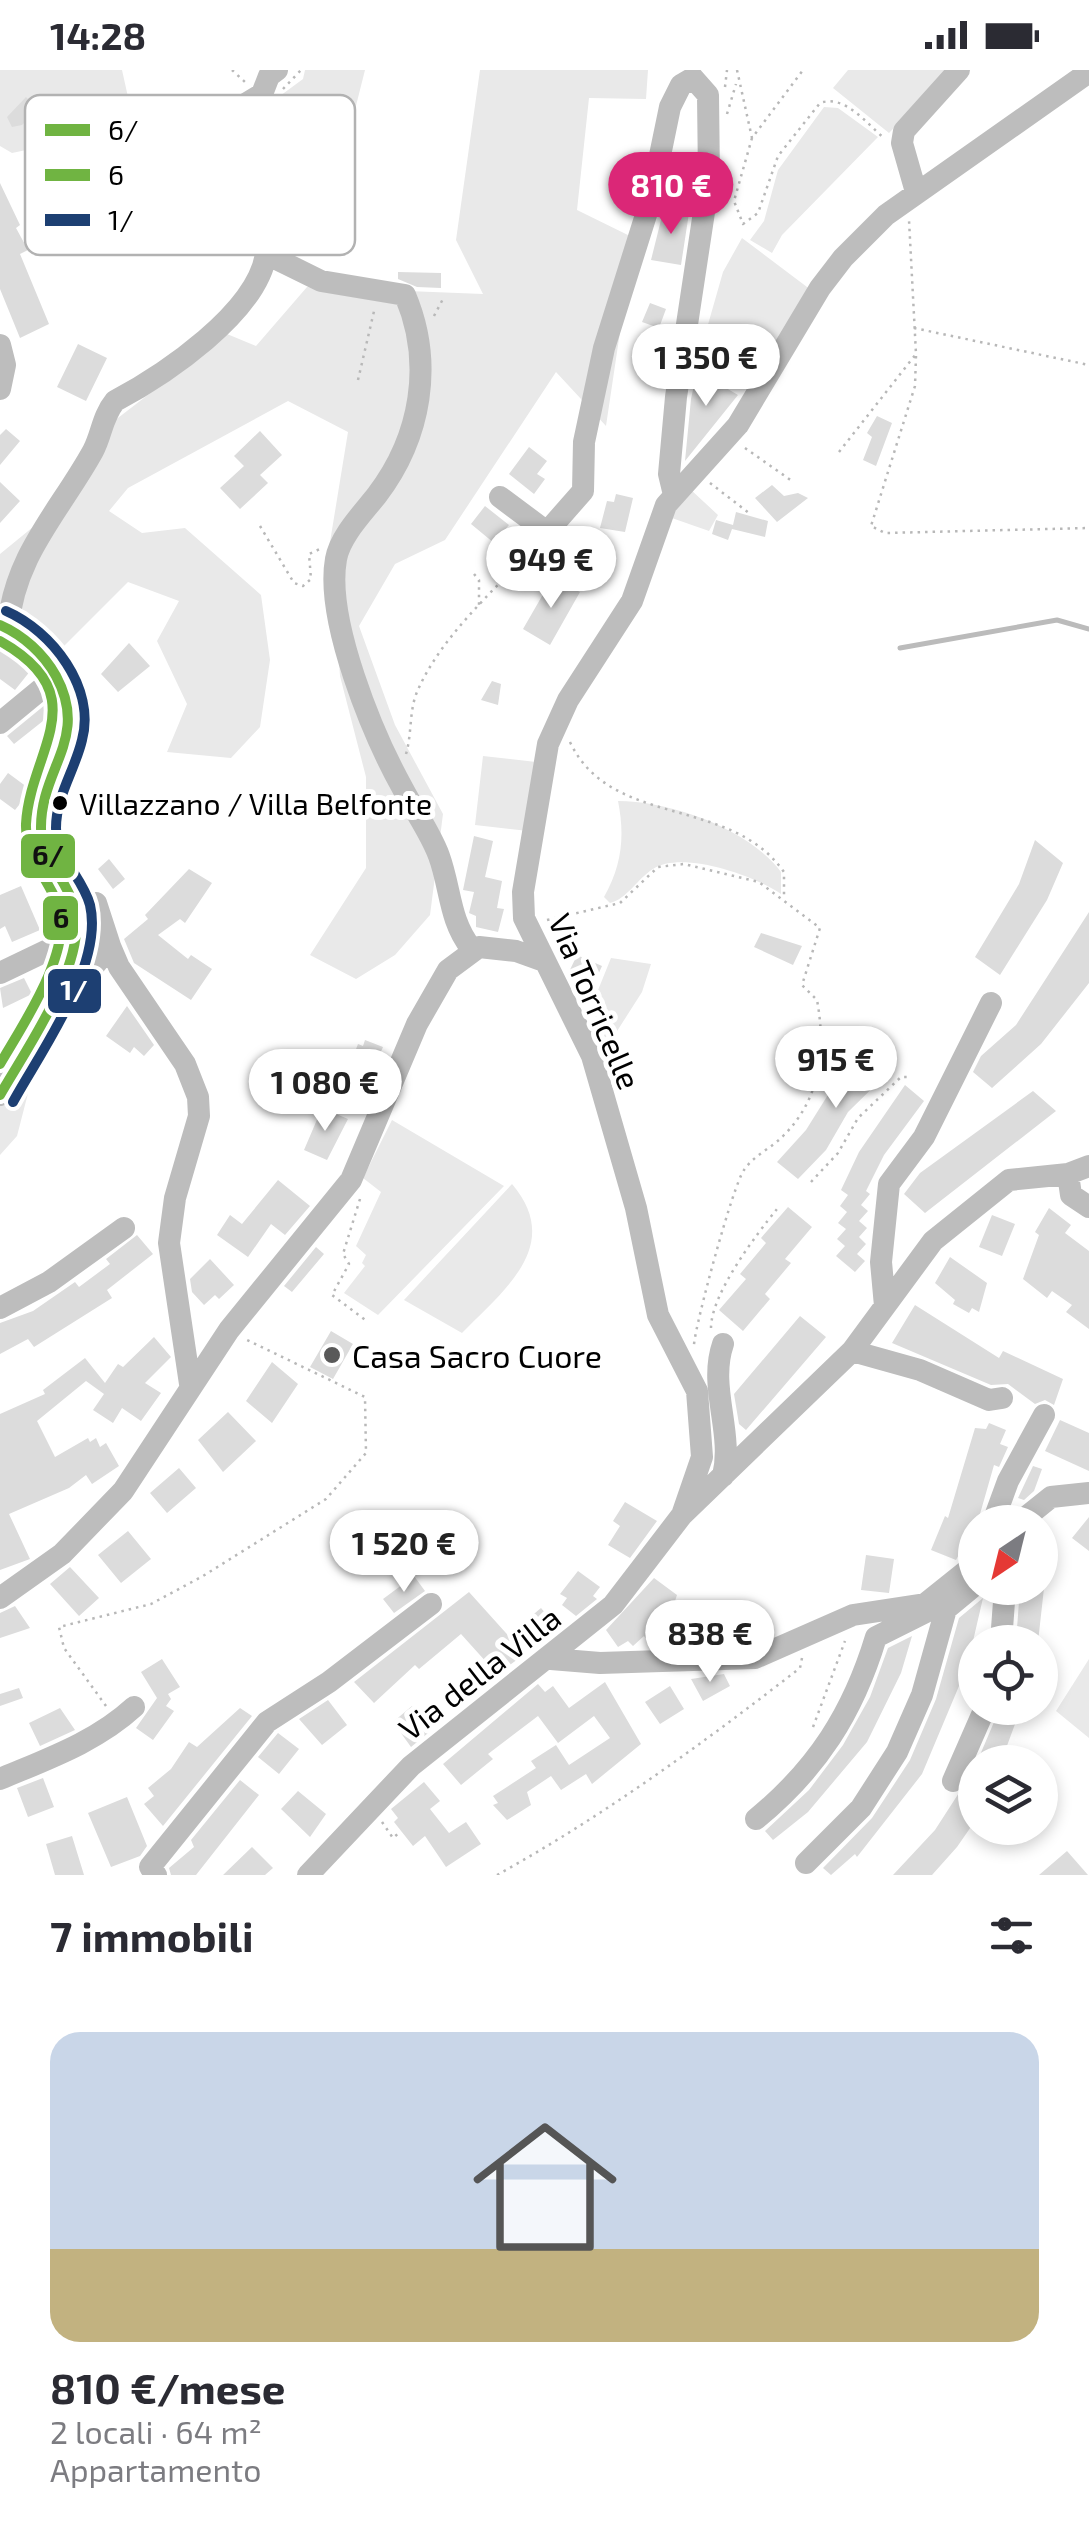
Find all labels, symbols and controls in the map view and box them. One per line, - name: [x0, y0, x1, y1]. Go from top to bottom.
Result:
- text: 14:28: [50, 12, 146, 58]
- legend: [25, 95, 355, 255]
- text: 6/: [108, 112, 139, 146]
- pin: 810 €: [601, 152, 741, 237]
- text: 6: [108, 157, 124, 191]
- text: 810 €: [630, 165, 712, 203]
- text: 1/: [108, 202, 134, 236]
- pin: 1 350 €: [614, 324, 798, 409]
- text: 1 350 €: [654, 337, 758, 375]
- pin: 949 €: [481, 526, 621, 611]
- text: 949 €: [508, 539, 594, 577]
- place label: Villazzano / Villa Belfonte: [79, 785, 432, 821]
- marker: Villazzano / Villa Belfonte: [50, 793, 70, 813]
- line badge: 6/: [19, 832, 77, 880]
- text: 6/: [32, 837, 64, 871]
- line badge: 6: [41, 894, 80, 942]
- text: 6: [53, 900, 69, 934]
- street label: Via Torricelle: [542, 908, 650, 1094]
- line badge: 1/: [46, 967, 103, 1015]
- text: 1/: [60, 972, 88, 1006]
- pin: 915 €: [766, 1026, 906, 1111]
- text: 915 €: [797, 1039, 875, 1077]
- pin: 1 080 €: [233, 1049, 417, 1134]
- text: 1 080 €: [271, 1062, 379, 1100]
- place label: Casa Sacro Cuore: [352, 1336, 602, 1374]
- marker: Casa Sacro Cuore: [321, 1344, 343, 1366]
- north arrow: [958, 1505, 1058, 1605]
- map controls: [958, 1505, 1058, 1845]
- pin: 1 520 €: [312, 1510, 496, 1595]
- text: 1 520 €: [352, 1523, 456, 1561]
- street label: Via della Villa: [391, 1597, 567, 1747]
- pin: 838 €: [640, 1600, 780, 1685]
- text: 838 €: [667, 1613, 753, 1651]
- button: locate: [958, 1625, 1058, 1725]
- button: layers: [958, 1745, 1058, 1845]
- icon: filters: [984, 1908, 1039, 1963]
- text: 7 immobili: [50, 1910, 254, 1960]
- icon: home: [455, 2097, 635, 2277]
- text: 810 €/mese: [50, 2362, 285, 2412]
- text: 2 locali · 64 m²: [50, 2412, 262, 2450]
- text: Appartamento: [50, 2450, 261, 2488]

